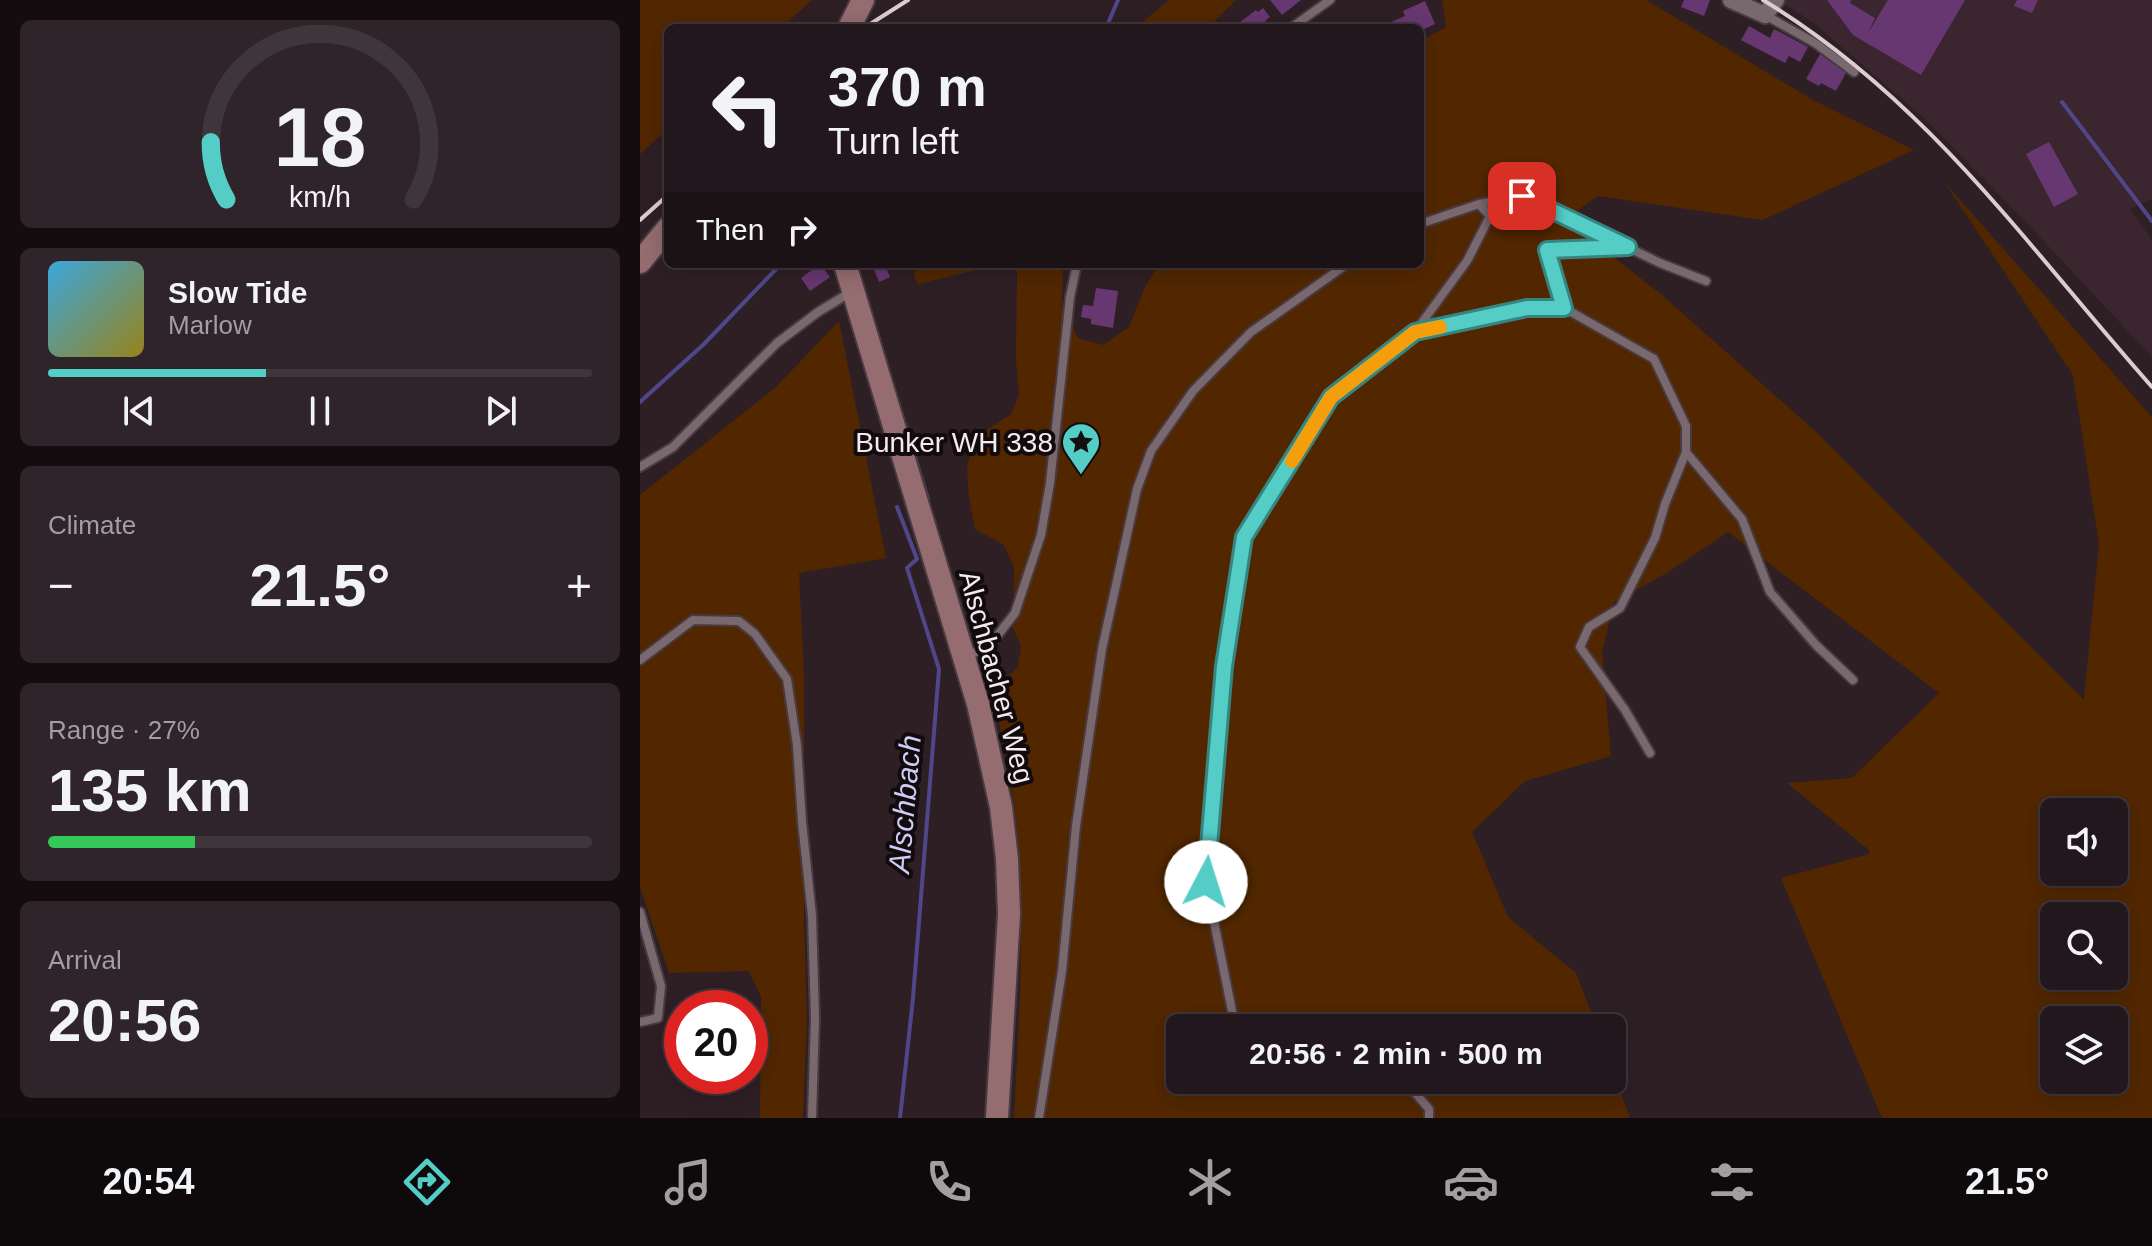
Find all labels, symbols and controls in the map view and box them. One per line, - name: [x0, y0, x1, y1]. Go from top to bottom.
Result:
- text: 370 m: [828, 55, 987, 118]
- icon: left: [696, 56, 800, 160]
- text: 18: [274, 91, 366, 184]
- text: Turn left: [828, 121, 959, 162]
- pin: [1488, 162, 1556, 230]
- icon: arrive: [1500, 174, 1544, 218]
- text: km/h: [289, 181, 351, 213]
- icon: right: [780, 208, 824, 252]
- text: Then: [696, 213, 764, 246]
- text: Slow Tide: [168, 276, 307, 309]
- text: Marlow: [168, 310, 252, 340]
- icon: previous: [117, 389, 161, 433]
- icon: pause: [298, 389, 342, 433]
- icon: next: [479, 389, 523, 433]
- place icon: Bunker WH 338: [1060, 421, 1102, 476]
- place label: Bunker WH 338: [855, 427, 1053, 458]
- text: Climate: [48, 510, 136, 540]
- text: 21.5°: [250, 552, 390, 619]
- text: −: [48, 561, 74, 610]
- text: +: [566, 561, 592, 610]
- street label: Alschbacher Weg: [953, 567, 1040, 787]
- text: Range · 27%: [48, 715, 200, 745]
- water label: Alschbach: [882, 734, 927, 876]
- text: 135 km: [48, 757, 252, 824]
- map controls: [2040, 798, 2128, 1094]
- button: sound: [2040, 798, 2128, 886]
- position arrow: [1164, 840, 1248, 924]
- button: search: [2040, 902, 2128, 990]
- text: Arrival: [48, 945, 122, 975]
- text: 20:56: [48, 987, 201, 1054]
- speed limit sign: 20: [664, 990, 768, 1094]
- button: layers: [2040, 1006, 2128, 1094]
- text: 20:56 · 2 min · 500 m: [1249, 1037, 1543, 1070]
- icon: directions: [399, 1154, 455, 1210]
- icon: music: [660, 1154, 716, 1210]
- icon: phone: [921, 1154, 977, 1210]
- icon: climate: [1182, 1154, 1238, 1210]
- icon: car: [1443, 1154, 1499, 1210]
- icon: filters: [1704, 1154, 1760, 1210]
- text: 20:54: [102, 1161, 195, 1202]
- text: 21.5°: [1965, 1161, 2049, 1202]

